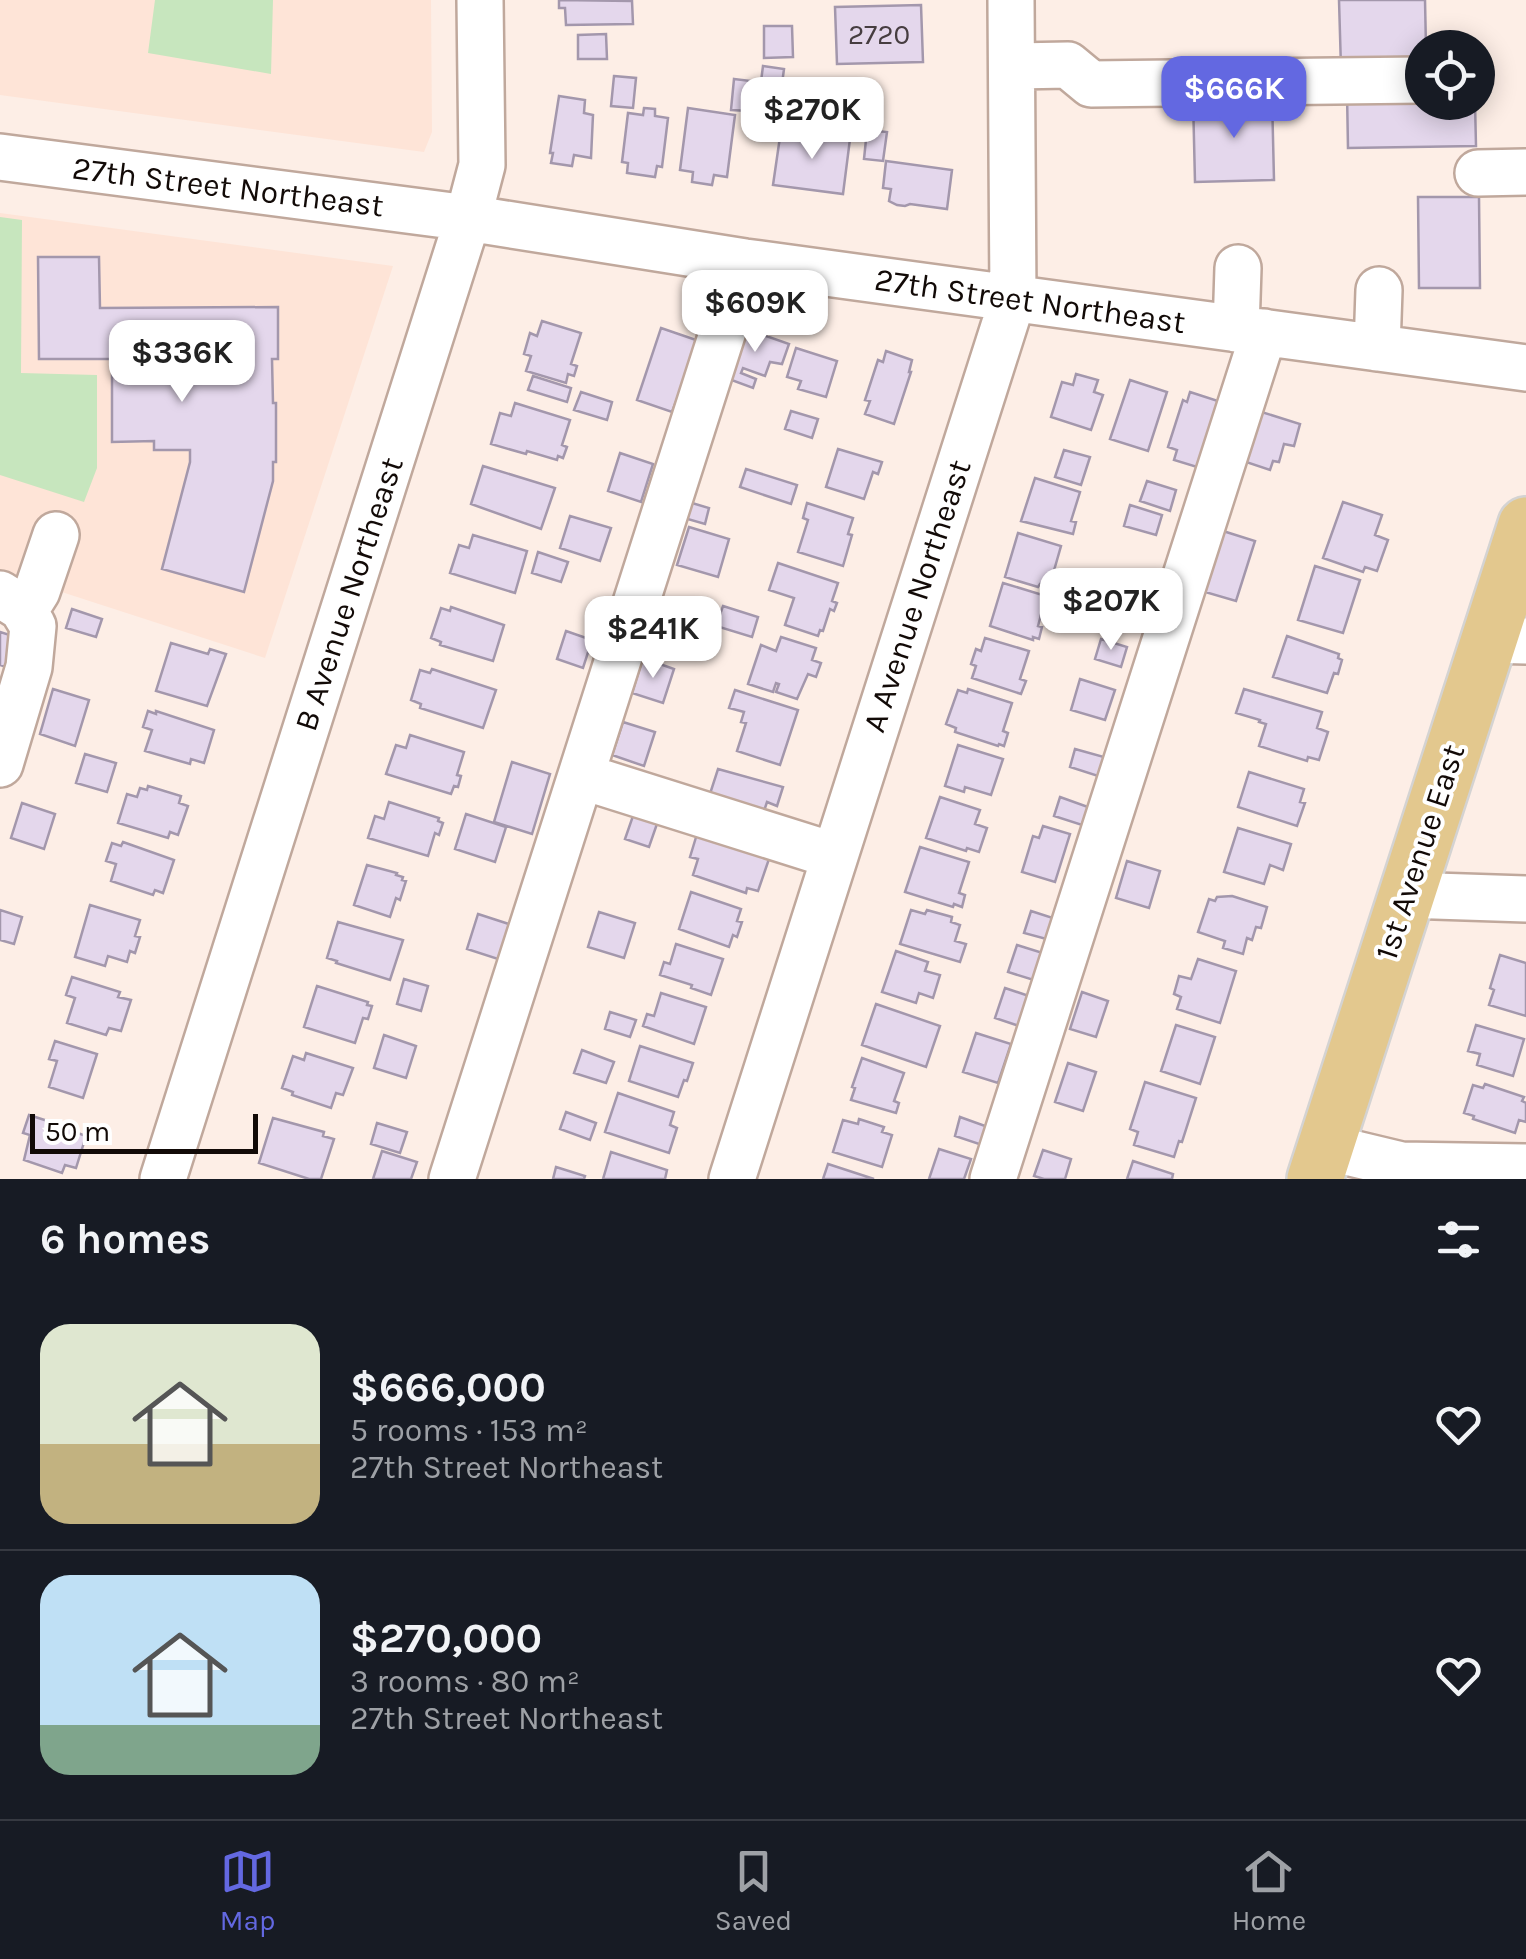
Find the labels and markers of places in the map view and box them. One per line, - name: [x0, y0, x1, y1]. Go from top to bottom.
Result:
- pin: $666K: [1164, 56, 1304, 141]
- pin: $270K: [742, 77, 882, 162]
- pin: $609K: [685, 270, 825, 355]
- pin: $336K: [112, 320, 252, 405]
- pin: $207K: [1041, 568, 1181, 653]
- pin: $241K: [583, 596, 723, 681]

